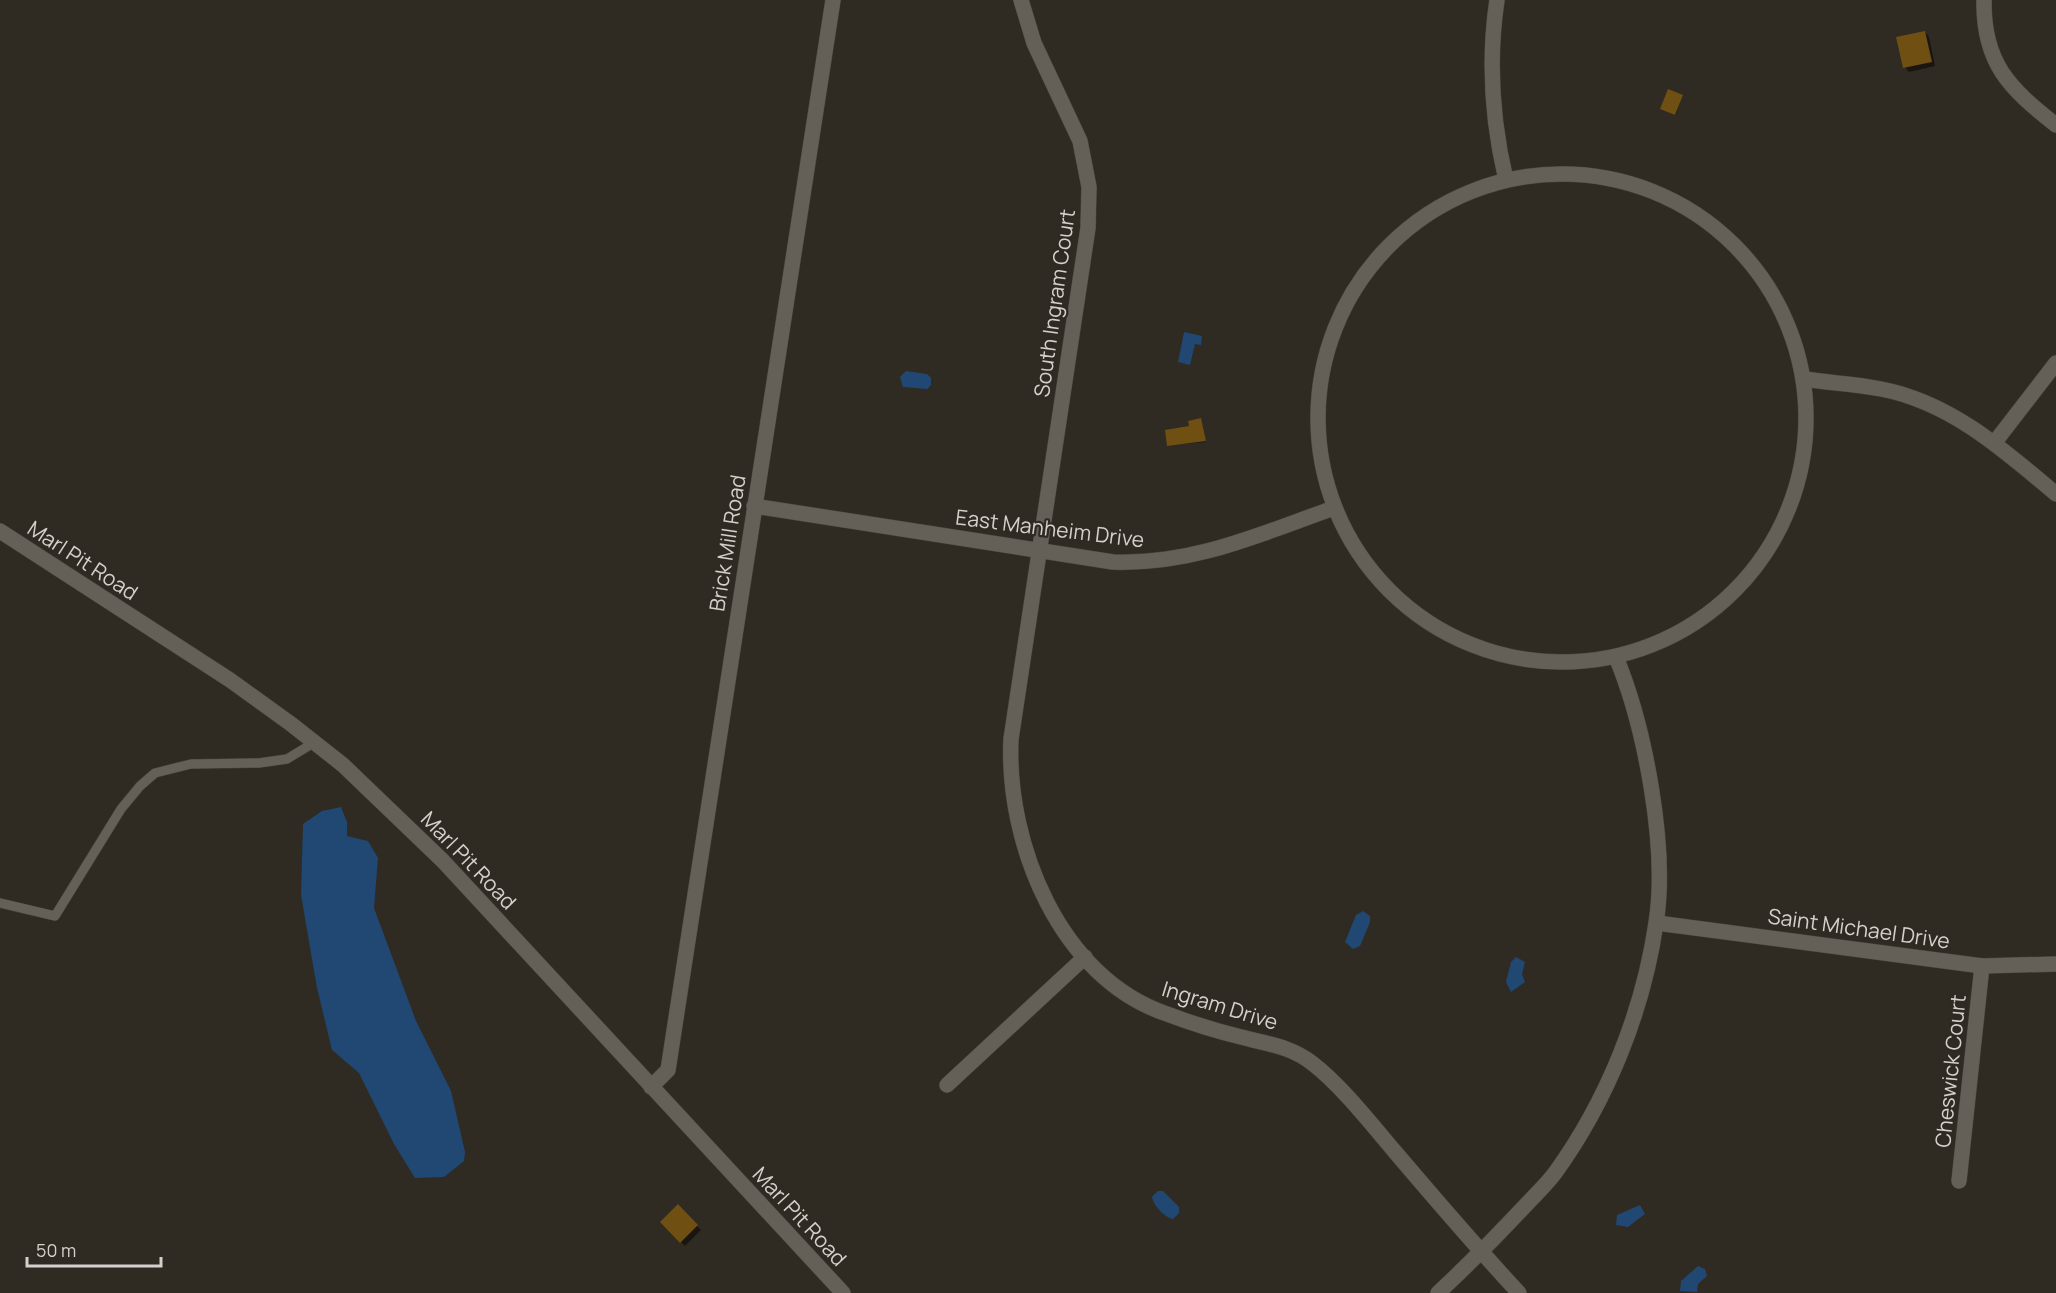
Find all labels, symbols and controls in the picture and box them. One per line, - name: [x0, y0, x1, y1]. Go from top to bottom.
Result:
- street label: South Ingram Court: [1027, 207, 1081, 399]
- street label: Brick Mill Road: [702, 473, 752, 613]
- street label: East Manheim Drive: [954, 503, 1146, 553]
- street label: Marl Pit Road: [23, 514, 143, 606]
- street label: Marl Pit Road: [415, 805, 523, 915]
- street label: Saint Michael Drive: [1766, 901, 1952, 955]
- street label: Ingram Drive: [1159, 974, 1281, 1036]
- street label: Cheswick Court: [1928, 993, 1972, 1149]
- street label: Marl Pit Road: [747, 1160, 853, 1272]
- scale bar: [27, 1230, 160, 1268]
- text: 50 m: [36, 1238, 76, 1262]

